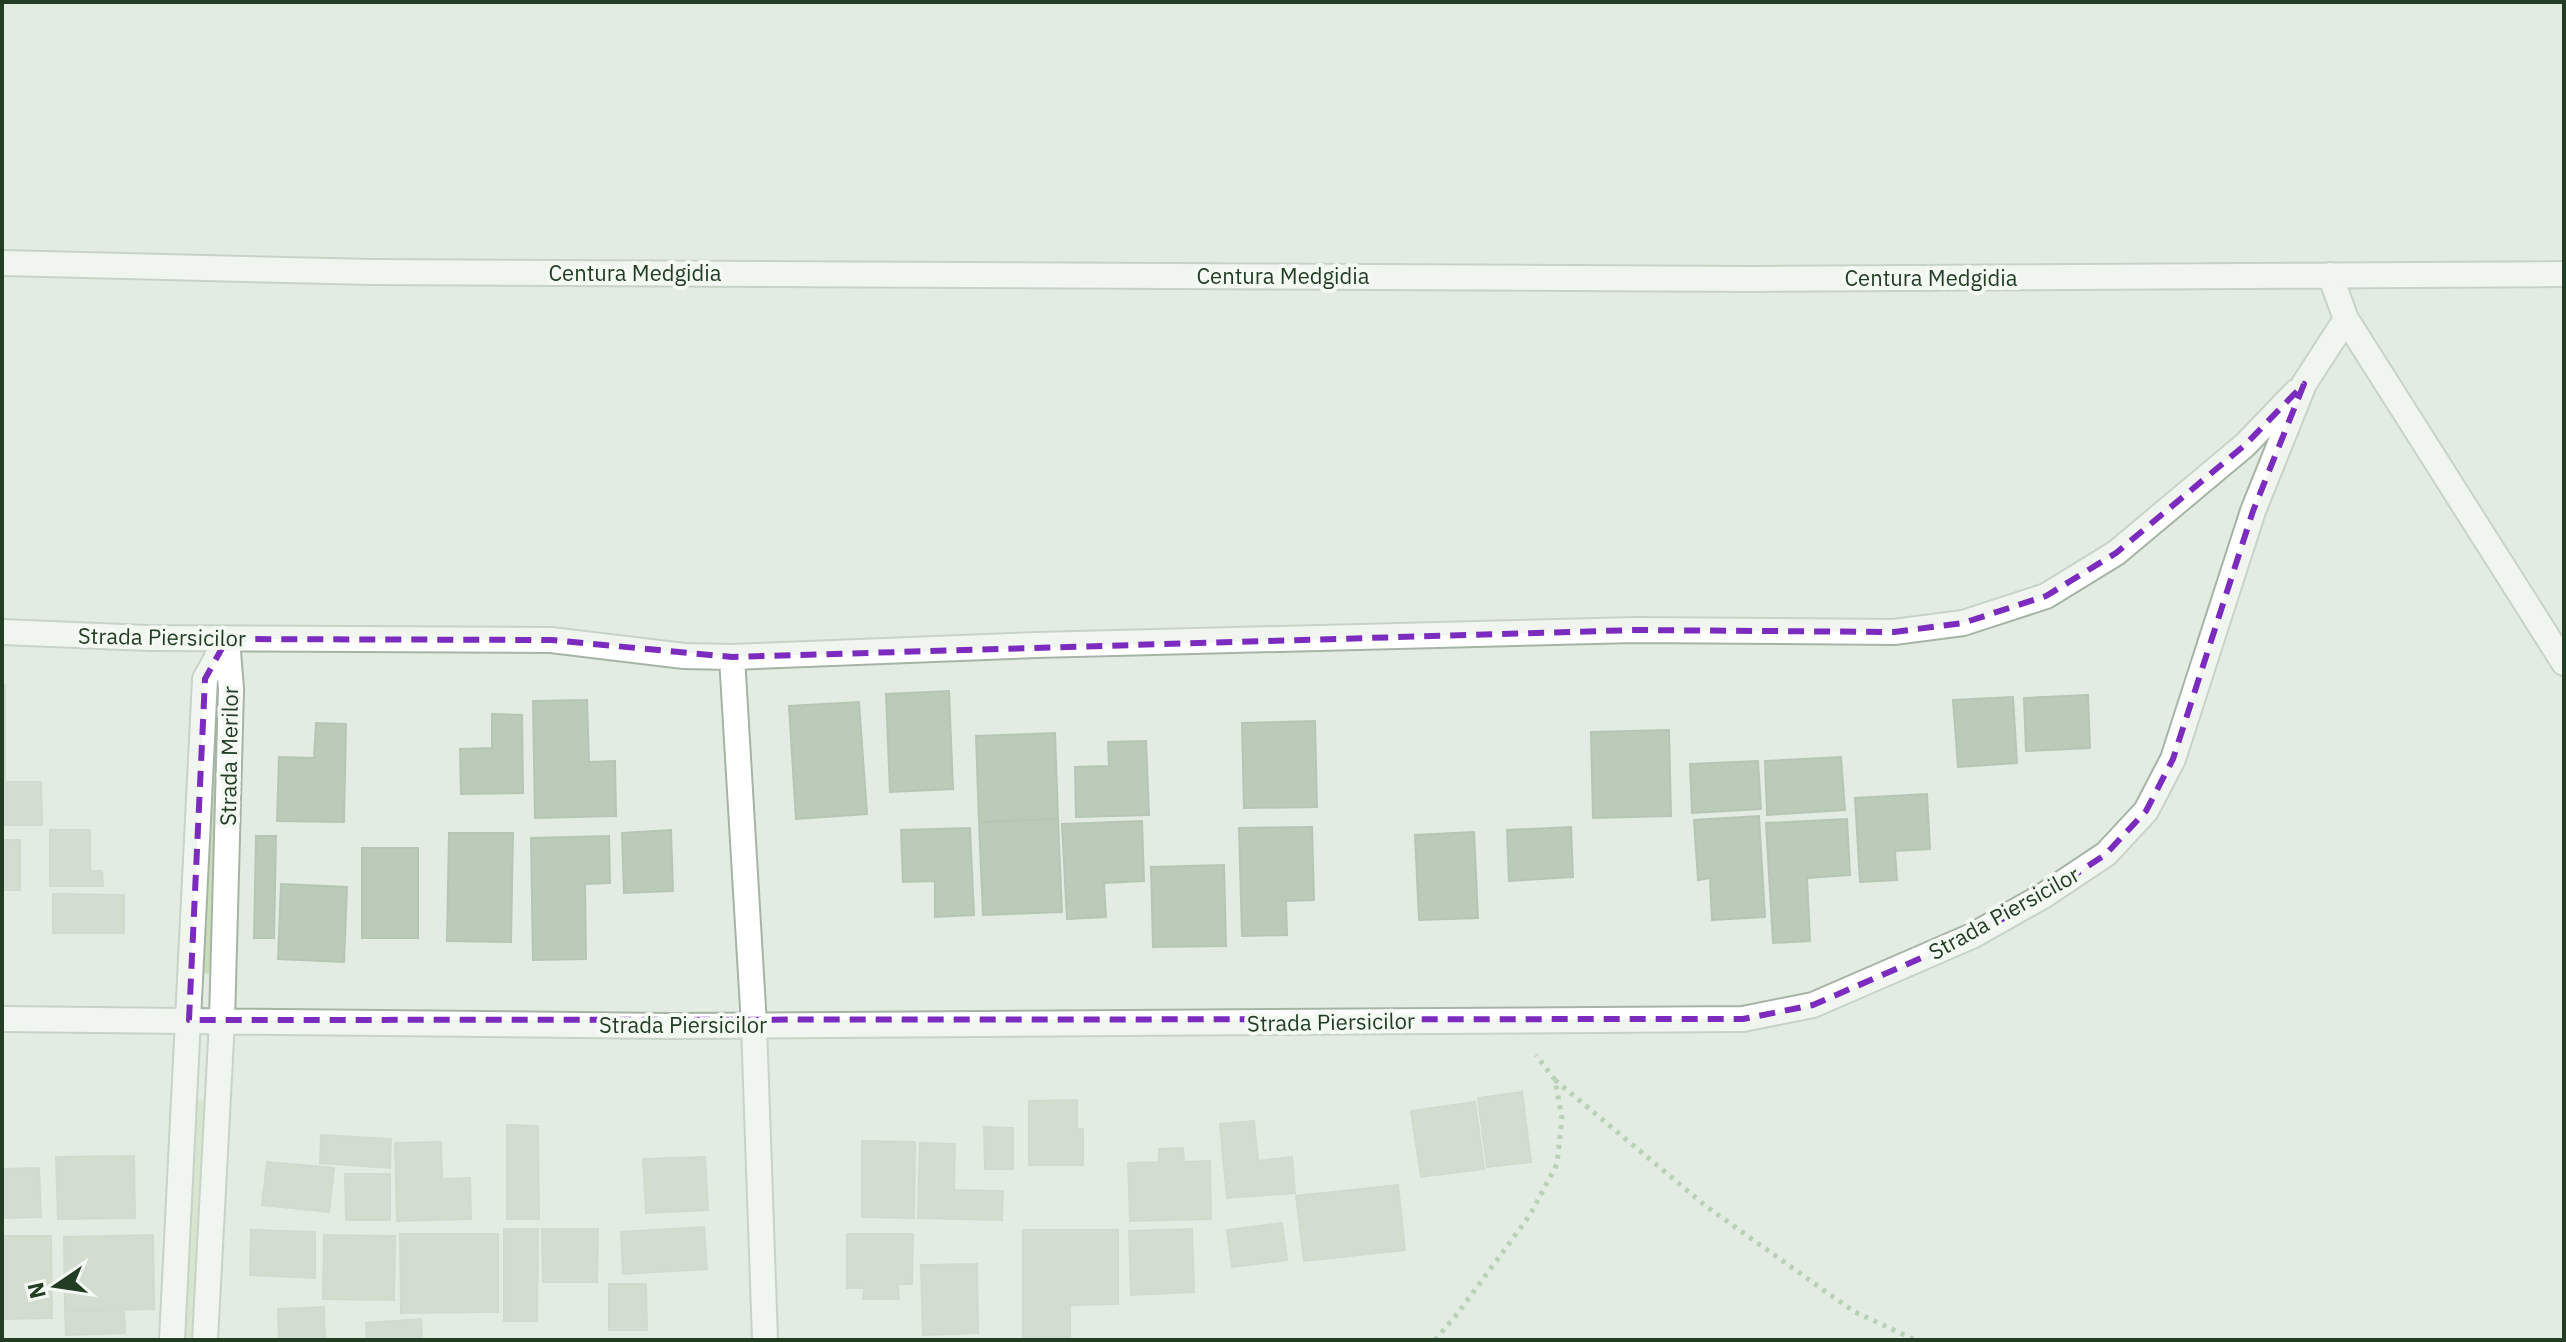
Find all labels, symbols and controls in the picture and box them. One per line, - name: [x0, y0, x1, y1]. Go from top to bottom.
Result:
- street label: Centura Medgidia: [548, 258, 722, 287]
- street label: Centura Medgidia: [1196, 261, 1370, 290]
- street label: Centura Medgidia: [1844, 263, 2018, 292]
- street label: Strada Piersicilor: [78, 621, 246, 652]
- street label: Strada Merilor: [213, 686, 244, 826]
- street label: Strada Piersicilor: [1923, 859, 2084, 966]
- street label: Strada Piersicilor: [1247, 1006, 1415, 1037]
- street label: Strada Piersicilor: [599, 1010, 767, 1039]
- north arrow: [16, 1246, 96, 1326]
- text: N: [20, 1280, 52, 1302]

